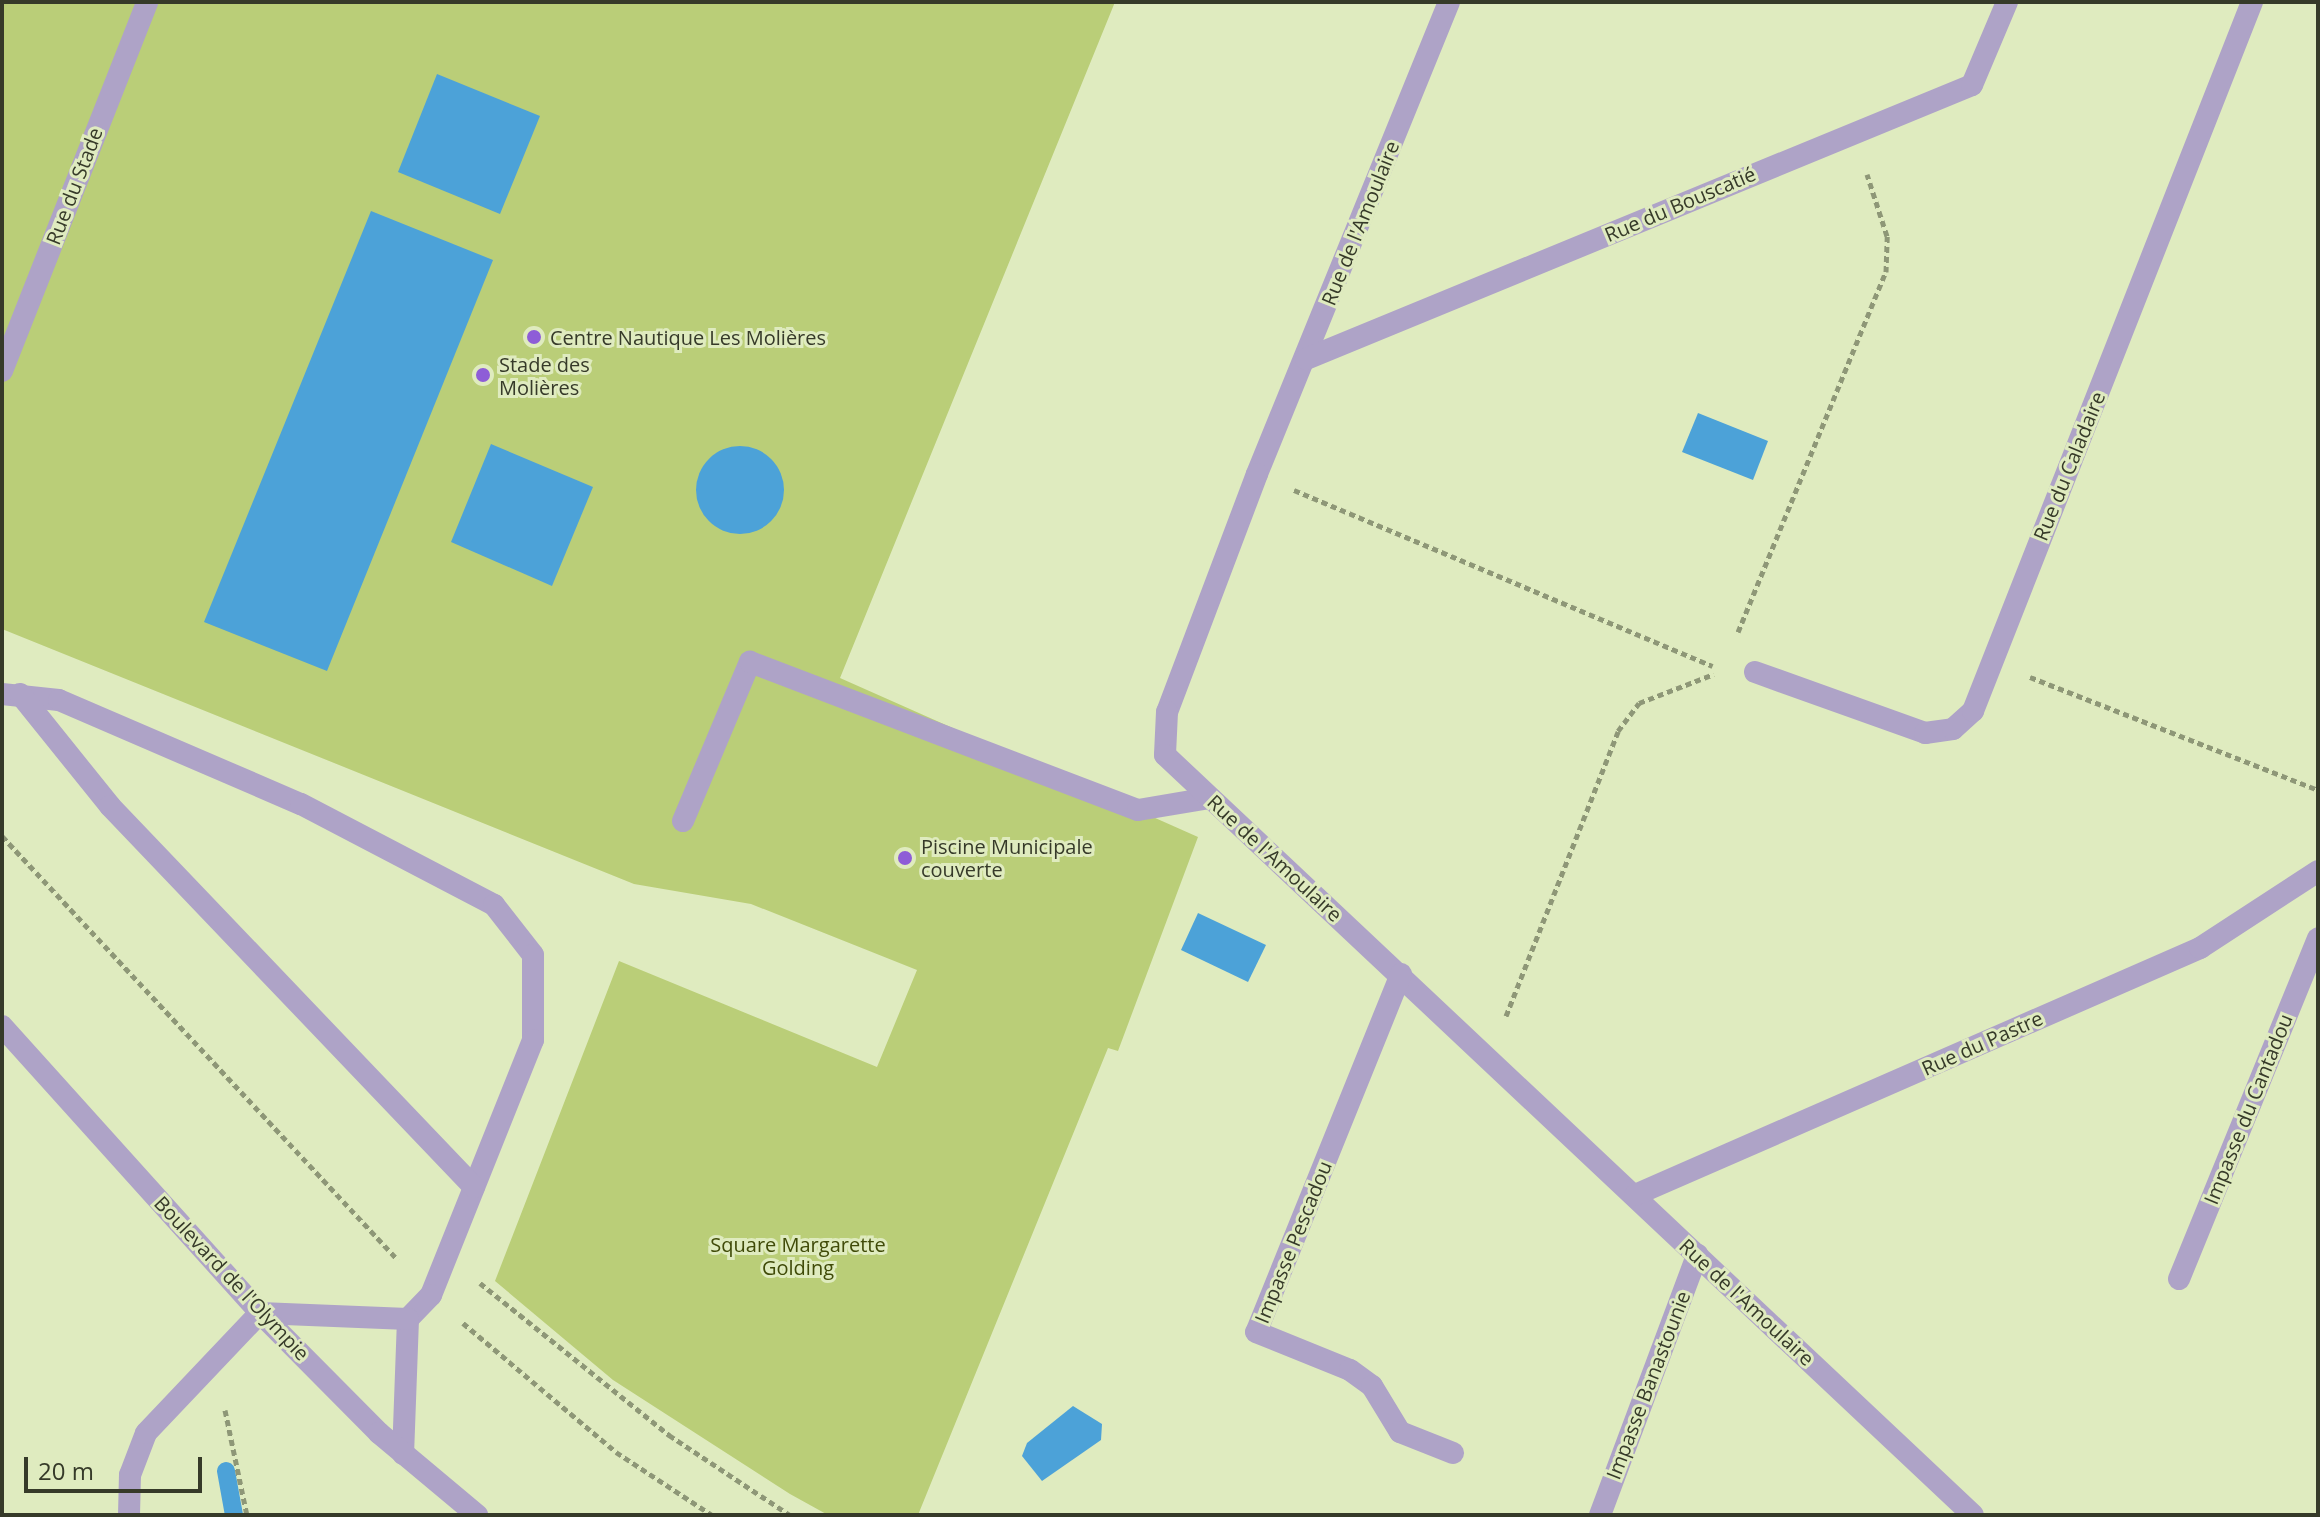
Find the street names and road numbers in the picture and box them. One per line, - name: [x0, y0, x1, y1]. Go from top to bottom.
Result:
- street label: Rue du Stade: [41, 124, 107, 248]
- street label: Rue de l'Amoulaire: [1316, 137, 1404, 309]
- street label: Rue du Bouscatié: [1601, 161, 1759, 247]
- street label: Rue du Caladaire: [2028, 388, 2110, 544]
- street label: Rue de l'Amoulaire: [1203, 789, 1347, 927]
- street label: Rue du Pastre: [1918, 1006, 2046, 1080]
- street label: Impasse du Cantadou: [2199, 1010, 2297, 1208]
- street label: Impasse Pescadou: [1249, 1157, 1337, 1327]
- street label: Boulevard de l'Olympie: [150, 1191, 314, 1365]
- street label: Rue de l'Amoulaire: [1675, 1233, 1819, 1371]
- street label: Impasse Banastounie: [1601, 1287, 1695, 1483]

